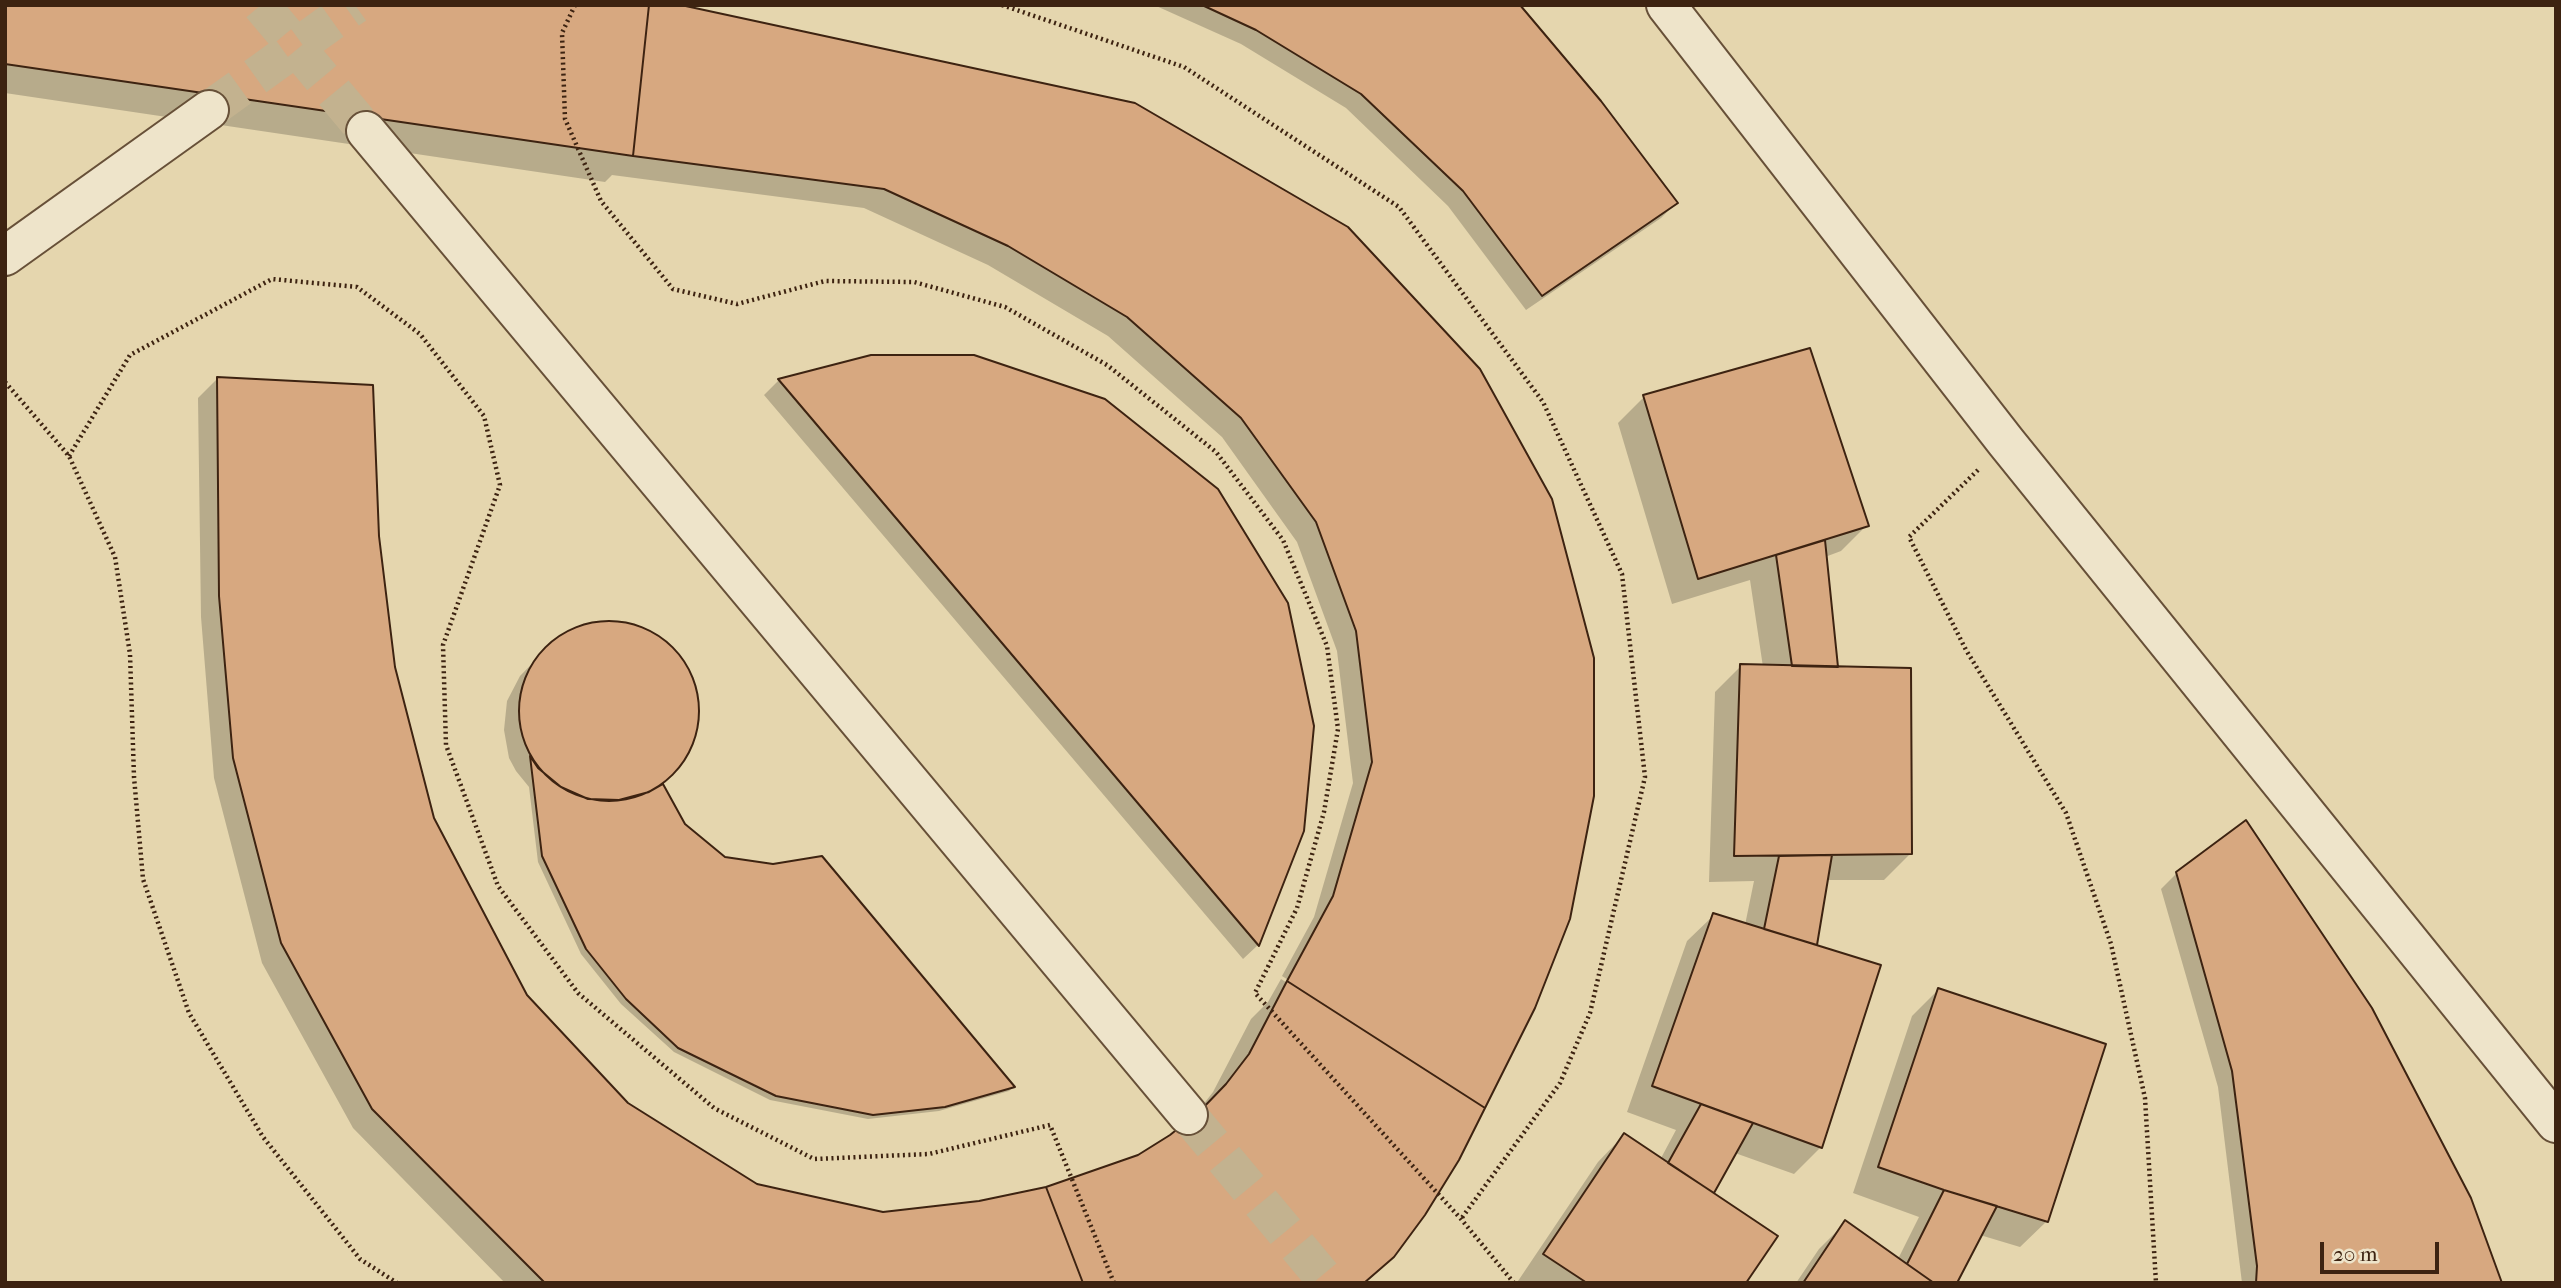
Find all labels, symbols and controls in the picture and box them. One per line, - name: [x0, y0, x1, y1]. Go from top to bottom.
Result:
- scale bar: [2323, 1228, 2442, 1272]
- text: 20 m: [2333, 1242, 2377, 1266]

